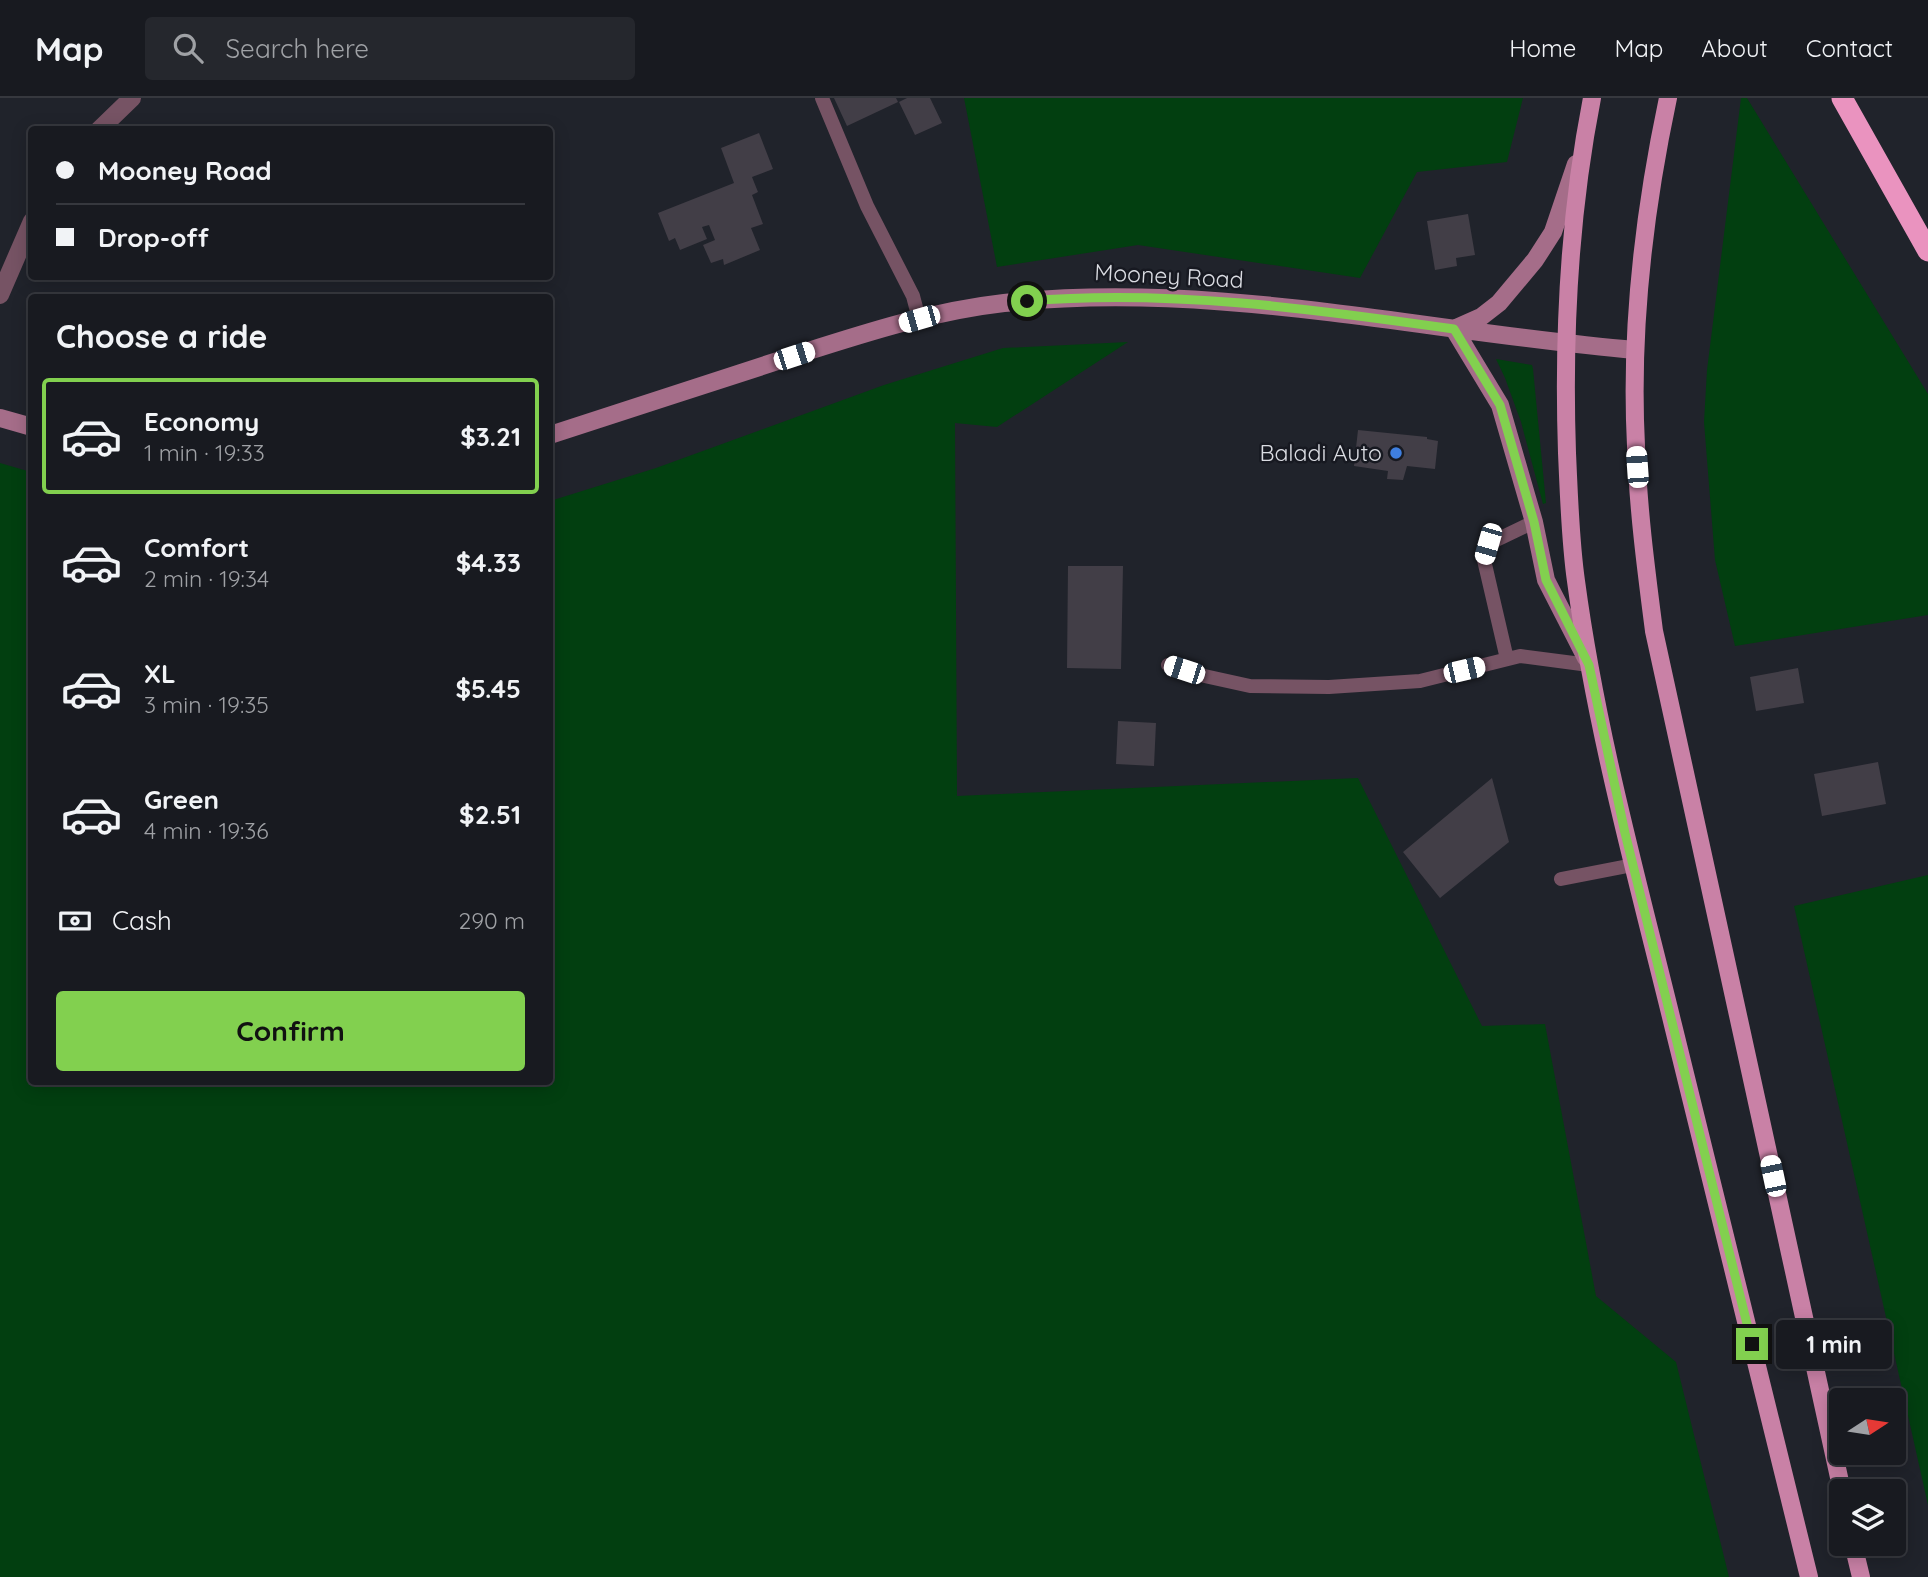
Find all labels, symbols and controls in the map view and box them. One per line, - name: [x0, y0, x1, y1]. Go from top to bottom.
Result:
- search box: [145, 17, 635, 80]
- text: Map: [35, 28, 103, 69]
- icon: search: [169, 29, 207, 67]
- text: Search here: [225, 32, 369, 65]
- text: Home: [1509, 33, 1576, 63]
- text: Map: [1614, 33, 1663, 63]
- text: About: [1701, 33, 1768, 63]
- text: Contact: [1806, 33, 1893, 63]
- text: Mooney Road: [98, 154, 272, 187]
- text: Drop-off: [98, 221, 209, 254]
- street label: Mooney Road: [1094, 257, 1244, 294]
- route start: [1011, 285, 1043, 317]
- car: [896, 303, 943, 335]
- text: Choose a ride: [56, 316, 268, 356]
- car: [771, 340, 818, 372]
- icon: car: [60, 405, 123, 468]
- text: Economy: [144, 405, 259, 438]
- text: $3.21: [460, 420, 521, 453]
- text: 1 min · 19:33: [144, 438, 265, 467]
- place label: Baladi Auto: [1259, 438, 1382, 467]
- marker: Baladi Auto: [1388, 445, 1404, 461]
- car: [1626, 445, 1649, 489]
- car: [1473, 521, 1504, 567]
- icon: car: [60, 531, 123, 594]
- text: Comfort: [144, 531, 249, 564]
- text: $4.33: [456, 546, 521, 579]
- text: 2 min · 19:34: [144, 564, 269, 593]
- car: [1161, 654, 1208, 686]
- car: [1442, 655, 1487, 685]
- icon: car: [60, 657, 123, 720]
- text: XL: [144, 657, 176, 690]
- text: $5.45: [456, 672, 521, 705]
- text: 3 min · 19:35: [144, 690, 269, 719]
- icon: car: [60, 783, 123, 846]
- text: Green: [144, 783, 219, 816]
- text: $2.51: [459, 798, 521, 831]
- text: 4 min · 19:36: [144, 816, 269, 845]
- icon: cash: [56, 902, 94, 940]
- text: Cash: [112, 904, 172, 937]
- text: 290 m: [458, 906, 525, 935]
- button: Confirm: [56, 991, 525, 1071]
- car: [1759, 1153, 1788, 1199]
- callout: 1 min: [1776, 1320, 1892, 1368]
- route end: [1736, 1328, 1768, 1360]
- text: 1 min: [1806, 1330, 1862, 1359]
- north arrow: [1829, 1388, 1906, 1465]
- map controls: [1829, 1388, 1906, 1556]
- button: layers: [1829, 1479, 1906, 1556]

